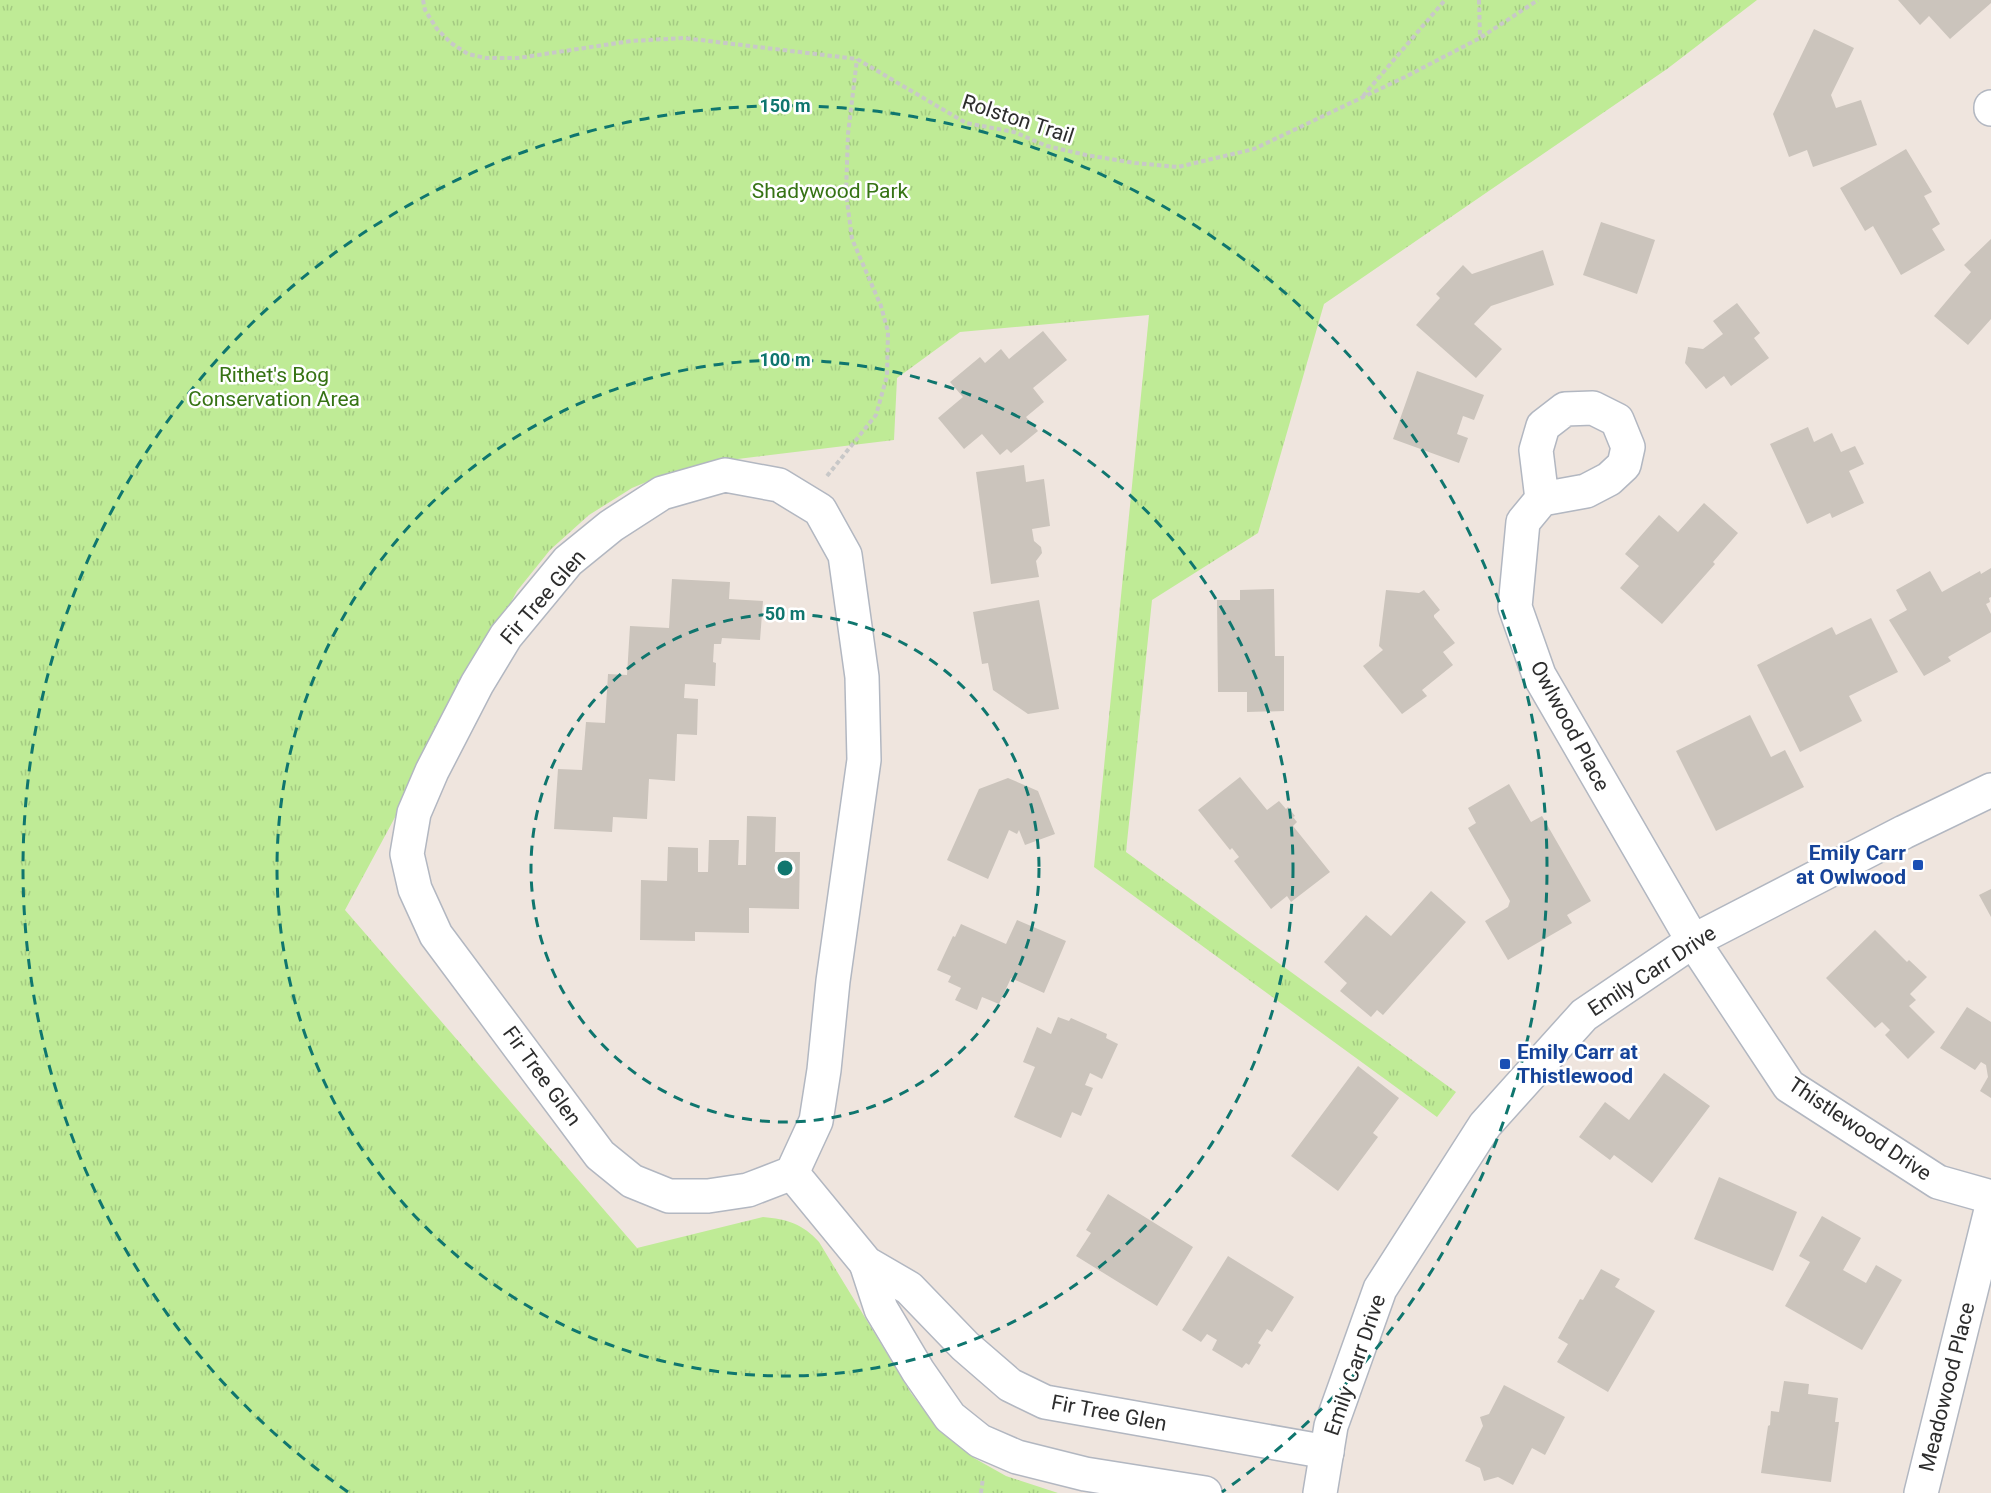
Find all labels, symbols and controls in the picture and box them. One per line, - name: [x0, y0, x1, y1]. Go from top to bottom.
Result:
- street label: Rolston Trail: [959, 90, 1077, 148]
- text: 150 m: [759, 95, 811, 116]
- park label: Shadywood Park: [752, 179, 909, 203]
- text: 100 m: [759, 349, 811, 370]
- park label: Rithet's Bog Conservation Area: [188, 363, 360, 411]
- street label: Fir Tree Glen: [496, 545, 590, 649]
- text: 50 m: [765, 603, 805, 624]
- street label: Owlwood Place: [1526, 657, 1614, 795]
- place label: Emily Carr at Owlwood: [1796, 841, 1906, 889]
- centre of rings: [775, 858, 795, 878]
- marker: Emily Carr at Owlwood: [1911, 858, 1925, 872]
- street label: Emily Carr Drive: [1584, 921, 1720, 1021]
- street label: Fir Tree Glen: [498, 1022, 586, 1130]
- place label: Emily Carr at Thistlewood: [1517, 1040, 1638, 1088]
- marker: Emily Carr at Thistlewood: [1498, 1057, 1512, 1071]
- street label: Thistlewood Drive: [1784, 1072, 1936, 1186]
- street label: Emily Carr Drive: [1320, 1291, 1390, 1439]
- street label: Meadowood Place: [1914, 1300, 1980, 1474]
- street label: Fir Tree Glen: [1049, 1390, 1169, 1436]

